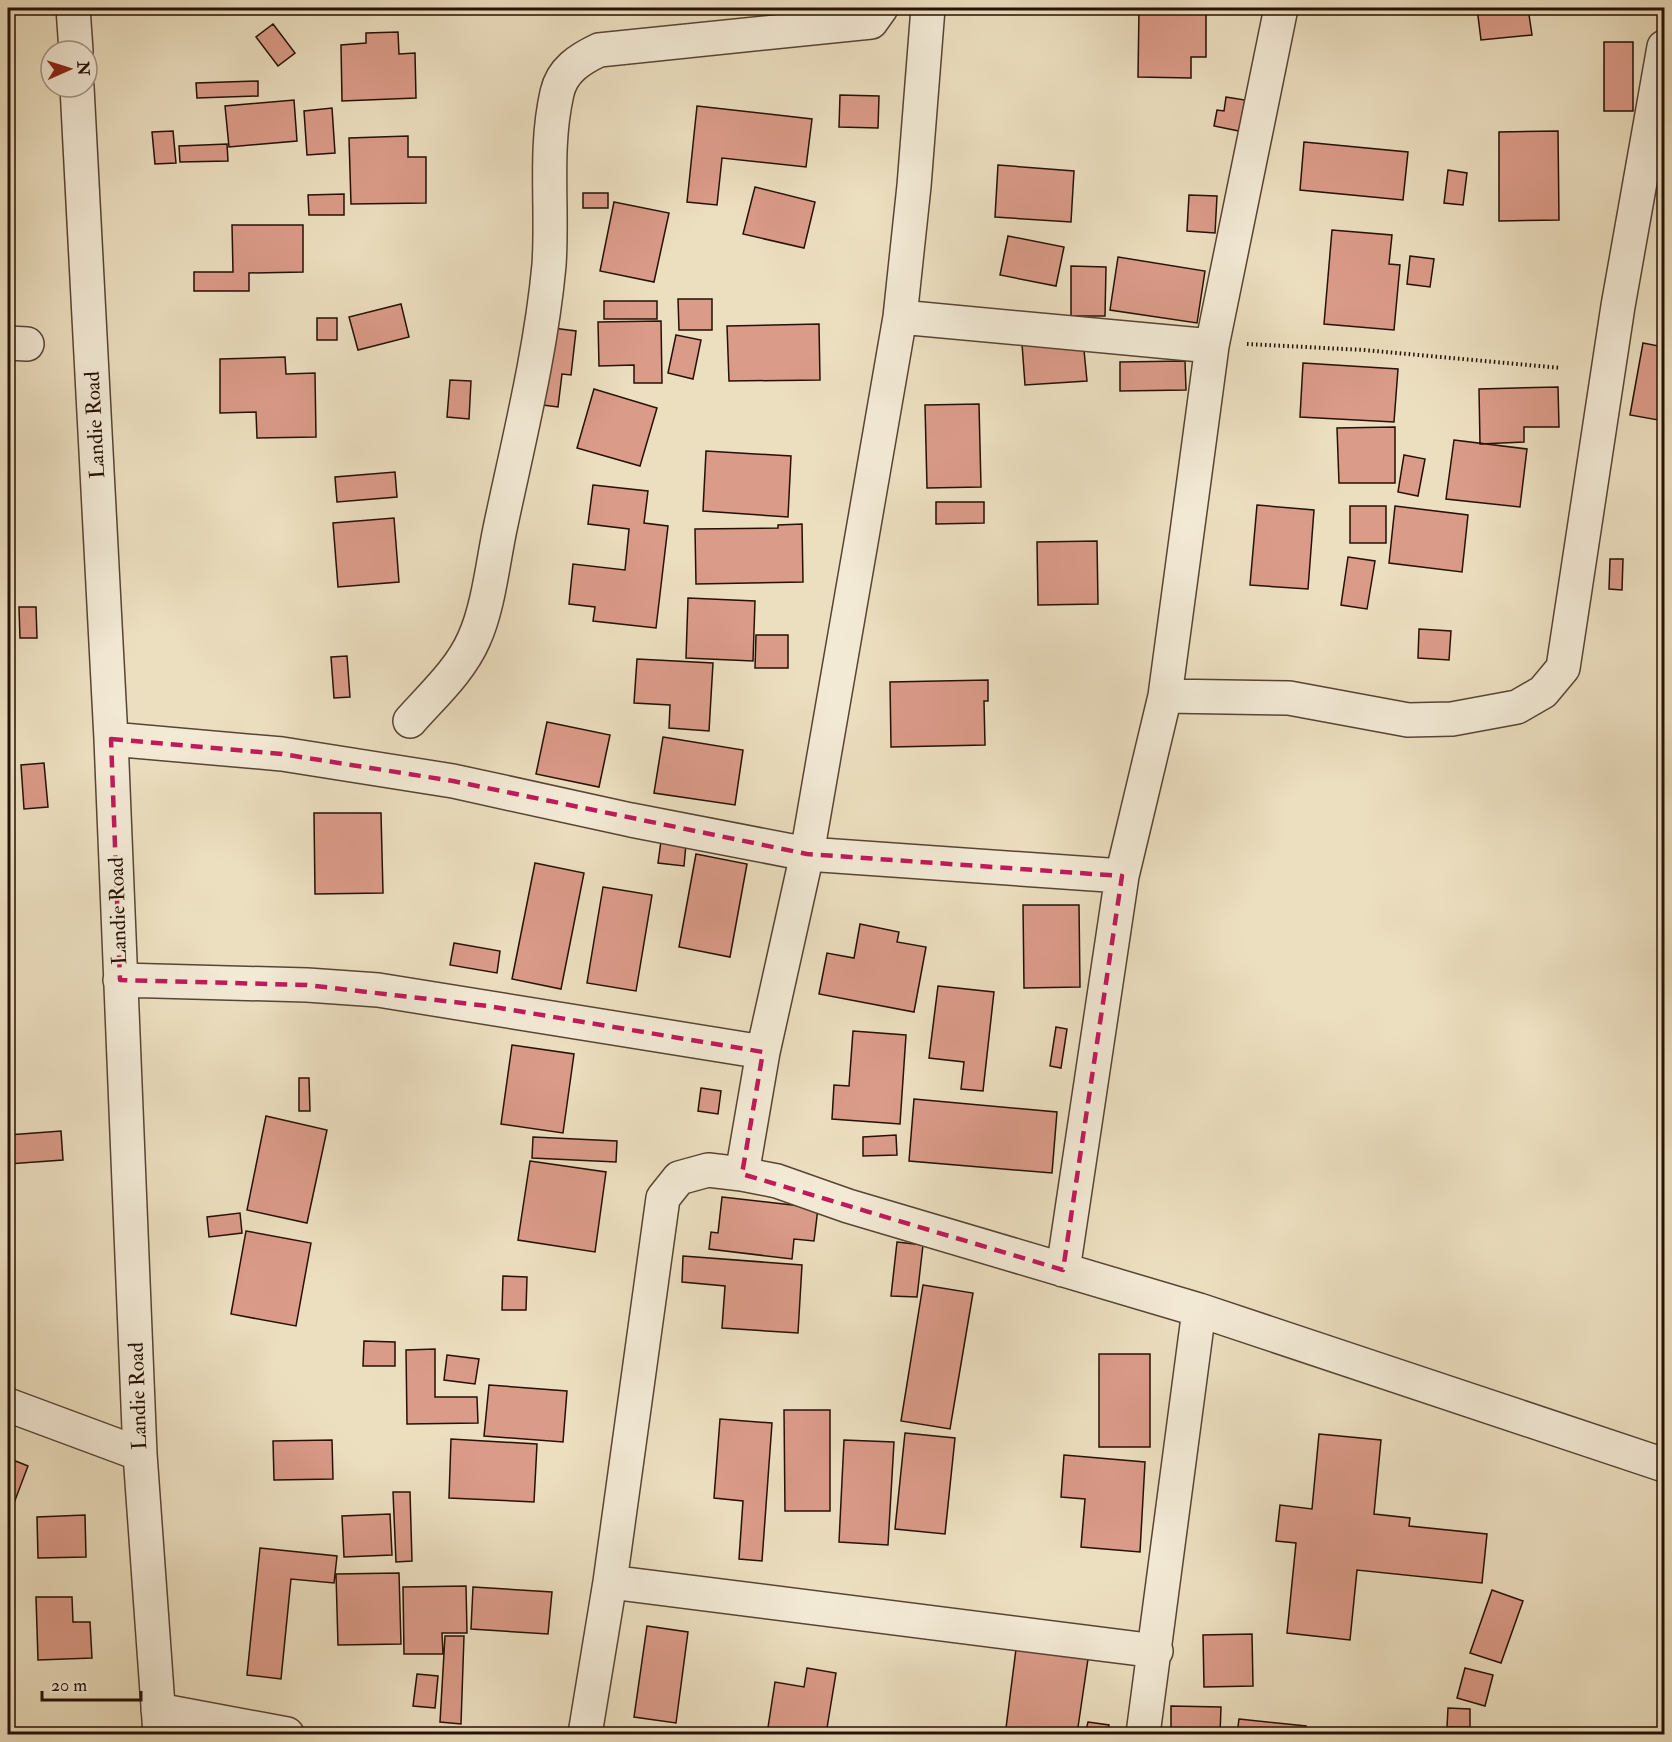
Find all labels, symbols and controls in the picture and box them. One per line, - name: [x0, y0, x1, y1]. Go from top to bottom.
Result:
- north arrow: [39, 39, 99, 99]
- text: N: [73, 60, 93, 77]
- street label: Landie Road: [79, 370, 111, 479]
- street label: Landie Road: [103, 856, 133, 965]
- street label: Landie Road: [123, 1341, 153, 1450]
- scale bar: [42, 1664, 141, 1702]
- text: 20 m: [51, 1674, 87, 1697]

